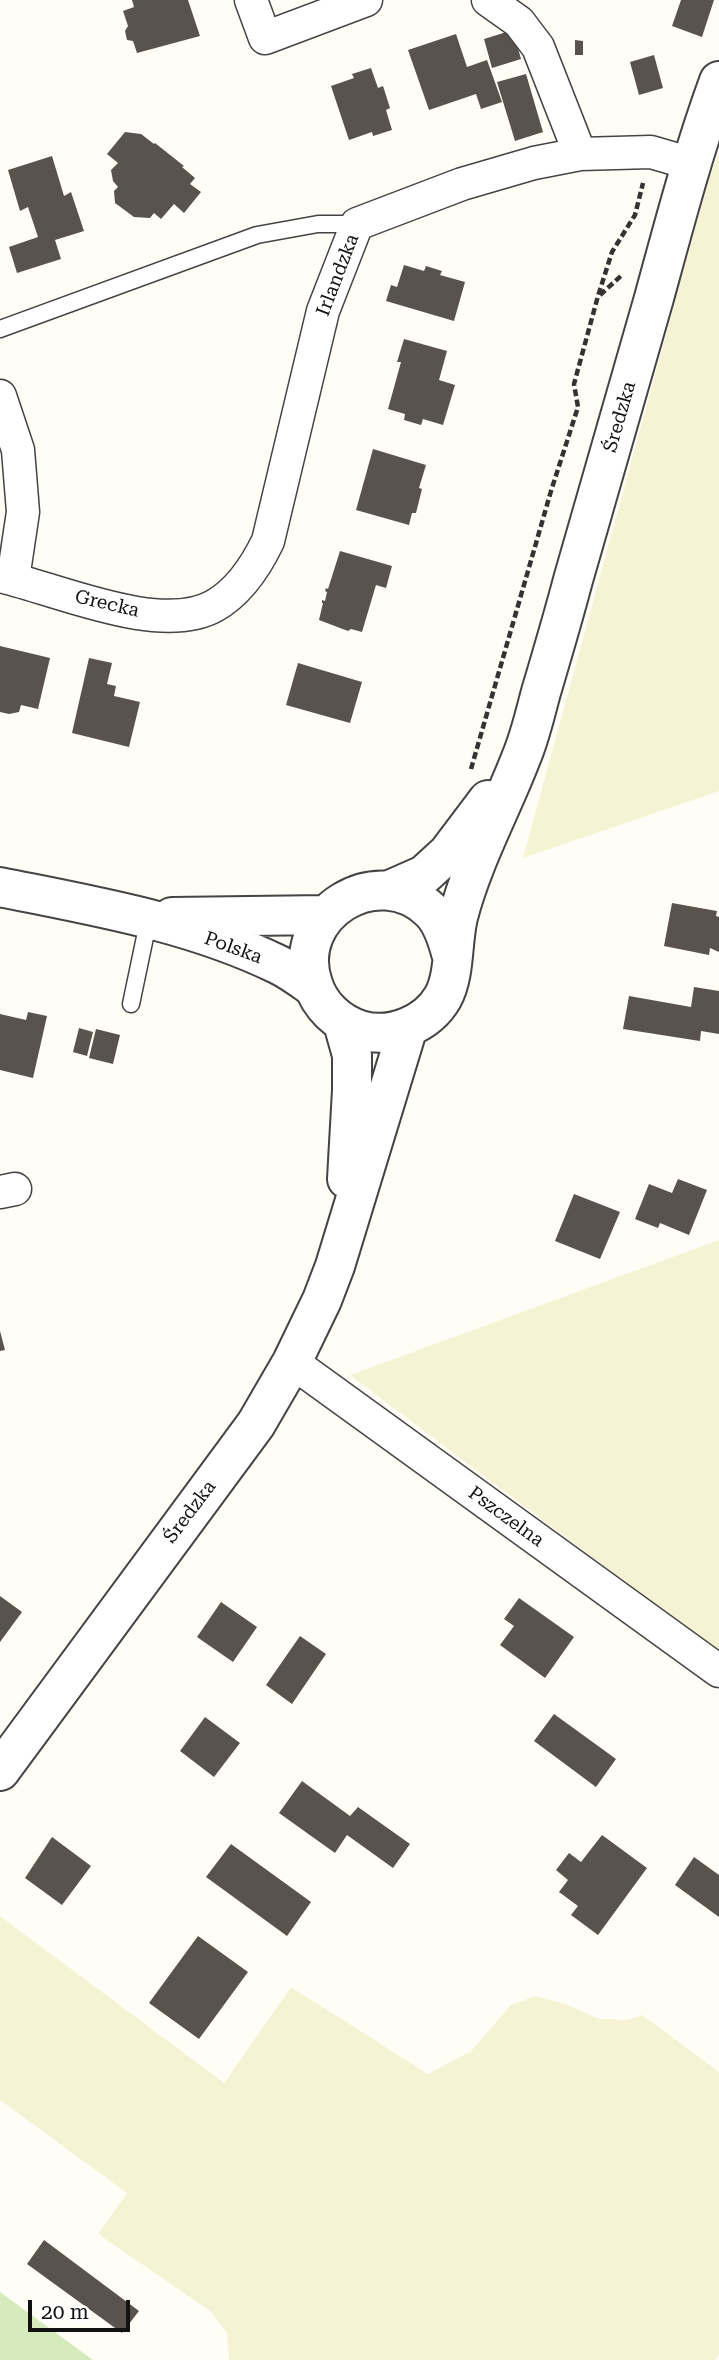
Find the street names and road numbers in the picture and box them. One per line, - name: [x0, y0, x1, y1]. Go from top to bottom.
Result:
- street label: Irlandzka: [312, 231, 364, 319]
- street label: Średzka: [599, 379, 641, 455]
- street label: Grecka: [73, 586, 141, 622]
- street label: Polska: [201, 927, 265, 969]
- street label: Średzka: [159, 1476, 221, 1548]
- street label: Pszczelna: [464, 1482, 548, 1552]

